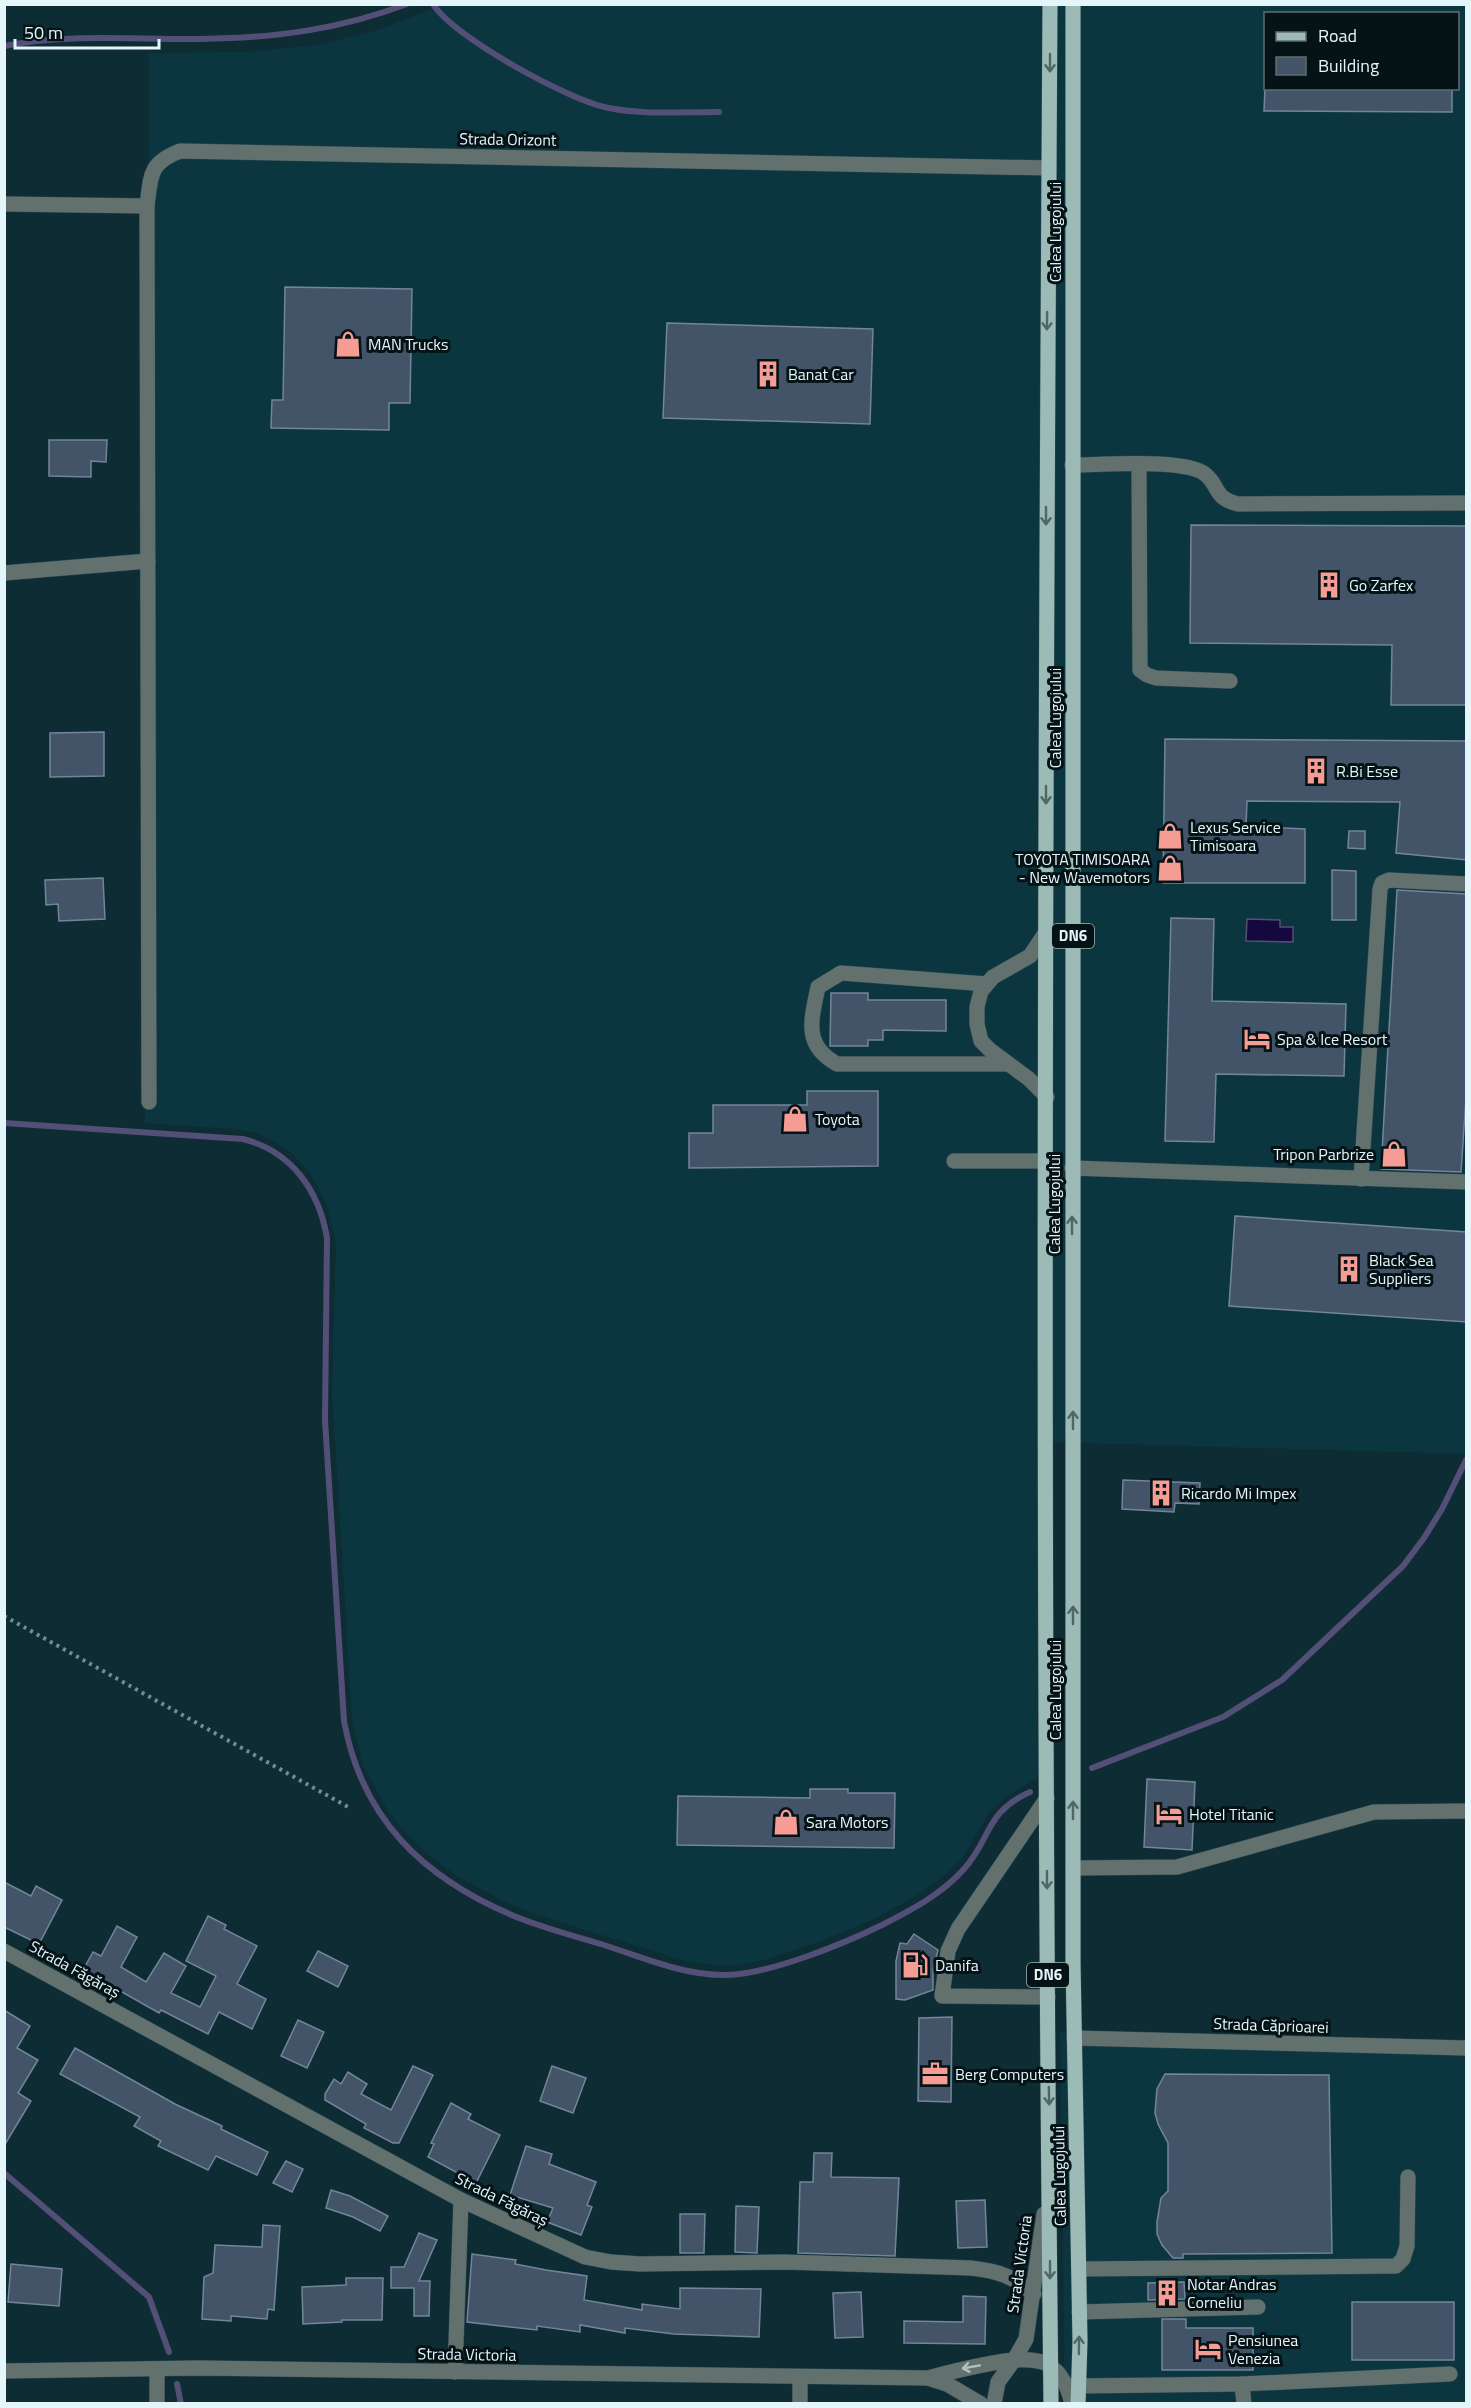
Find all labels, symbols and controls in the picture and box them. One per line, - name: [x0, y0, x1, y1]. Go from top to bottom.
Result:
- scale bar: [15, 12, 159, 50]
- legend: [1264, 12, 1459, 90]
- text: 50 m: [24, 19, 63, 46]
- text: Road: [1318, 22, 1357, 49]
- one-way arrow: [1044, 52, 1056, 72]
- text: Building: [1318, 52, 1379, 79]
- street label: Strada Orizont: [459, 126, 557, 152]
- street label: Calea Lugojului: [1043, 182, 1067, 282]
- one-way arrow: [1041, 310, 1053, 330]
- shop icon: MAN Trucks: [333, 329, 363, 359]
- place label: MAN Trucks: [368, 332, 448, 356]
- building icon: Banat Car: [753, 359, 783, 389]
- place label: Banat Car: [788, 362, 854, 386]
- one-way arrow: [1040, 505, 1052, 525]
- building icon: Go Zarfex: [1314, 570, 1344, 600]
- place label: Go Zarfex: [1349, 573, 1413, 597]
- street label: Calea Lugojului: [1043, 668, 1067, 768]
- building icon: R.Bi Esse: [1301, 756, 1331, 786]
- place label: R.Bi Esse: [1336, 759, 1398, 783]
- one-way arrow: [1040, 784, 1052, 804]
- place label: Lexus Service Timisoara: [1190, 815, 1281, 857]
- shop icon: Lexus Service Timisoara: [1155, 821, 1185, 851]
- place label: TOYOTA TIMISOARA - New Wavemotors: [1015, 847, 1150, 889]
- shop icon: TOYOTA TIMISOARA - New Wavemotors: [1155, 853, 1185, 883]
- road number: DN6: [1052, 924, 1094, 948]
- hotel icon: Spa & Ice Resort: [1242, 1024, 1272, 1054]
- place label: Spa & Ice Resort: [1277, 1027, 1388, 1051]
- shop icon: Toyota: [780, 1104, 810, 1134]
- place label: Toyota: [815, 1107, 860, 1131]
- shop icon: Tripon Parbrize: [1379, 1139, 1409, 1169]
- place label: Tripon Parbrize: [1273, 1142, 1374, 1166]
- street label: Calea Lugojului: [1042, 1154, 1066, 1254]
- one-way arrow: [1066, 1215, 1078, 1235]
- place label: Black Sea Suppliers: [1369, 1248, 1434, 1290]
- building icon: Black Sea Suppliers: [1334, 1254, 1364, 1284]
- one-way arrow: [1067, 1410, 1079, 1430]
- building icon: Ricardo Mi Impex: [1146, 1478, 1176, 1508]
- place label: Ricardo Mi Impex: [1181, 1481, 1297, 1505]
- one-way arrow: [1067, 1605, 1079, 1625]
- street label: Calea Lugojului: [1043, 1640, 1067, 1740]
- hotel icon: Hotel Titanic: [1154, 1799, 1184, 1829]
- one-way arrow: [1067, 1800, 1079, 1820]
- place label: Hotel Titanic: [1189, 1802, 1274, 1826]
- shop icon: Sara Motors: [771, 1807, 801, 1837]
- place label: Sara Motors: [806, 1810, 889, 1834]
- one-way arrow: [1041, 1870, 1053, 1890]
- street label: Strada Făgăraș: [25, 1934, 125, 2004]
- fuel station icon: Danifa: [900, 1950, 930, 1980]
- place label: Danifa: [935, 1953, 979, 1977]
- road number: DN6: [1027, 1963, 1069, 1987]
- street label: Strada Căprioarei: [1213, 2011, 1329, 2039]
- office icon: Berg Computers: [920, 2059, 950, 2089]
- place label: Berg Computers: [955, 2062, 1064, 2086]
- one-way arrow: [1043, 2086, 1055, 2106]
- street label: Calea Lugojului: [1046, 2126, 1072, 2226]
- street label: Strada Făgăraș: [451, 2166, 553, 2232]
- street label: Strada Victoria: [1000, 2214, 1038, 2314]
- one-way arrow: [1044, 2260, 1056, 2280]
- place label: Notar Andras Corneliu: [1187, 2272, 1276, 2314]
- building icon: Notar Andras Corneliu: [1152, 2278, 1182, 2308]
- place label: Pensiunea Venezia: [1228, 2328, 1298, 2370]
- hotel icon: Pensiunea Venezia: [1193, 2334, 1223, 2364]
- one-way arrow: [1074, 2336, 1085, 2356]
- street label: Strada Victoria: [417, 2341, 517, 2367]
- one-way arrow: [962, 2362, 981, 2373]

